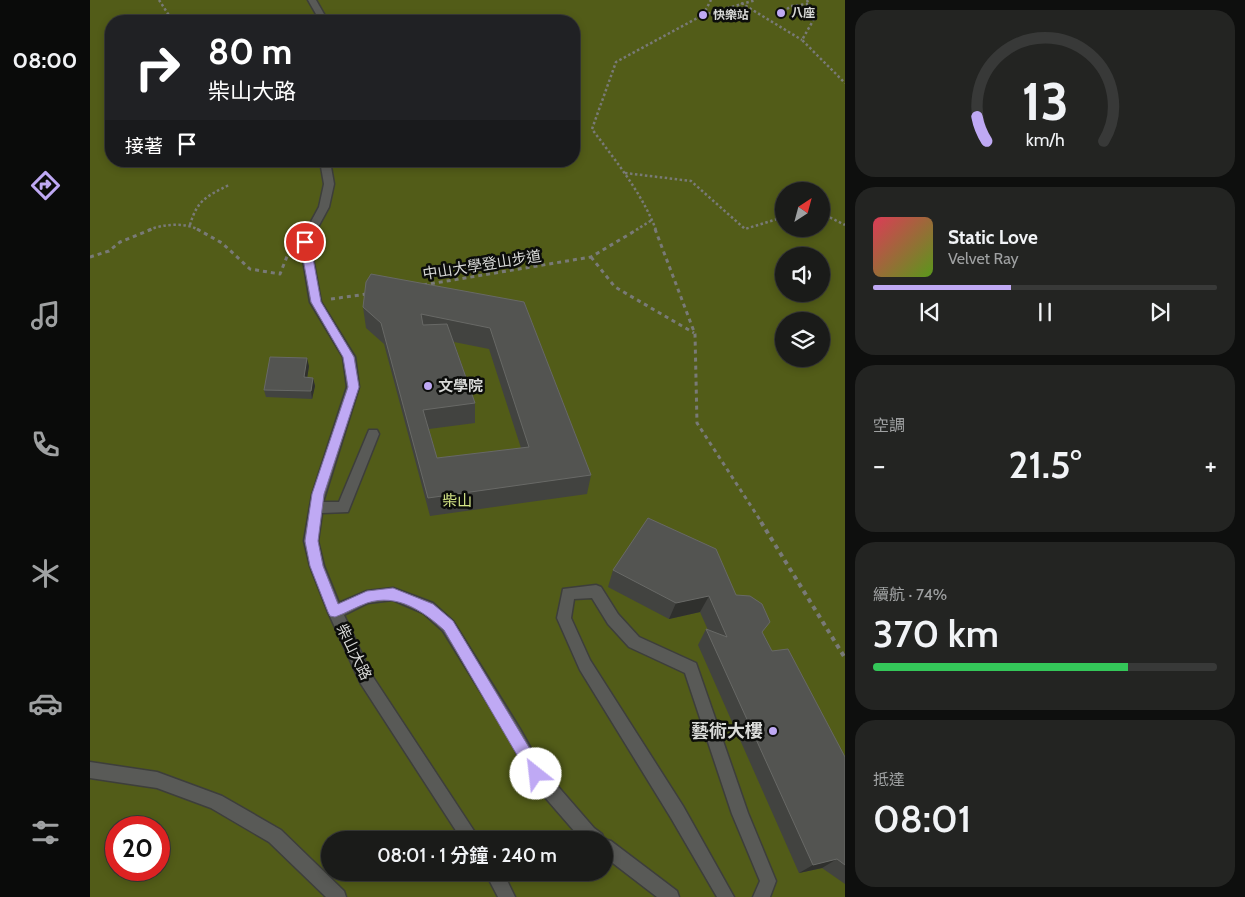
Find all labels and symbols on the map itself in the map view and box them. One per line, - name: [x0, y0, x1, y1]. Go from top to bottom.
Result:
- place label: 八座: [791, 5, 815, 20]
- place label: 快樂站: [713, 7, 749, 22]
- marker: 八座: [775, 7, 787, 19]
- marker: 快樂站: [697, 9, 709, 21]
- north arrow: [775, 182, 830, 238]
- pin: [284, 221, 326, 263]
- street label: 中山大學登山步道: [421, 247, 543, 283]
- place label: 文學院: [438, 377, 483, 395]
- marker: 文學院: [422, 380, 434, 392]
- park label: 柴山: [442, 492, 472, 510]
- street label: 柴山大路: [333, 621, 375, 683]
- place label: 藝術大樓: [691, 720, 763, 742]
- marker: 藝術大樓: [767, 725, 779, 737]
- position arrow: [509, 747, 561, 799]
- speed limit sign: 20: [105, 816, 170, 881]

